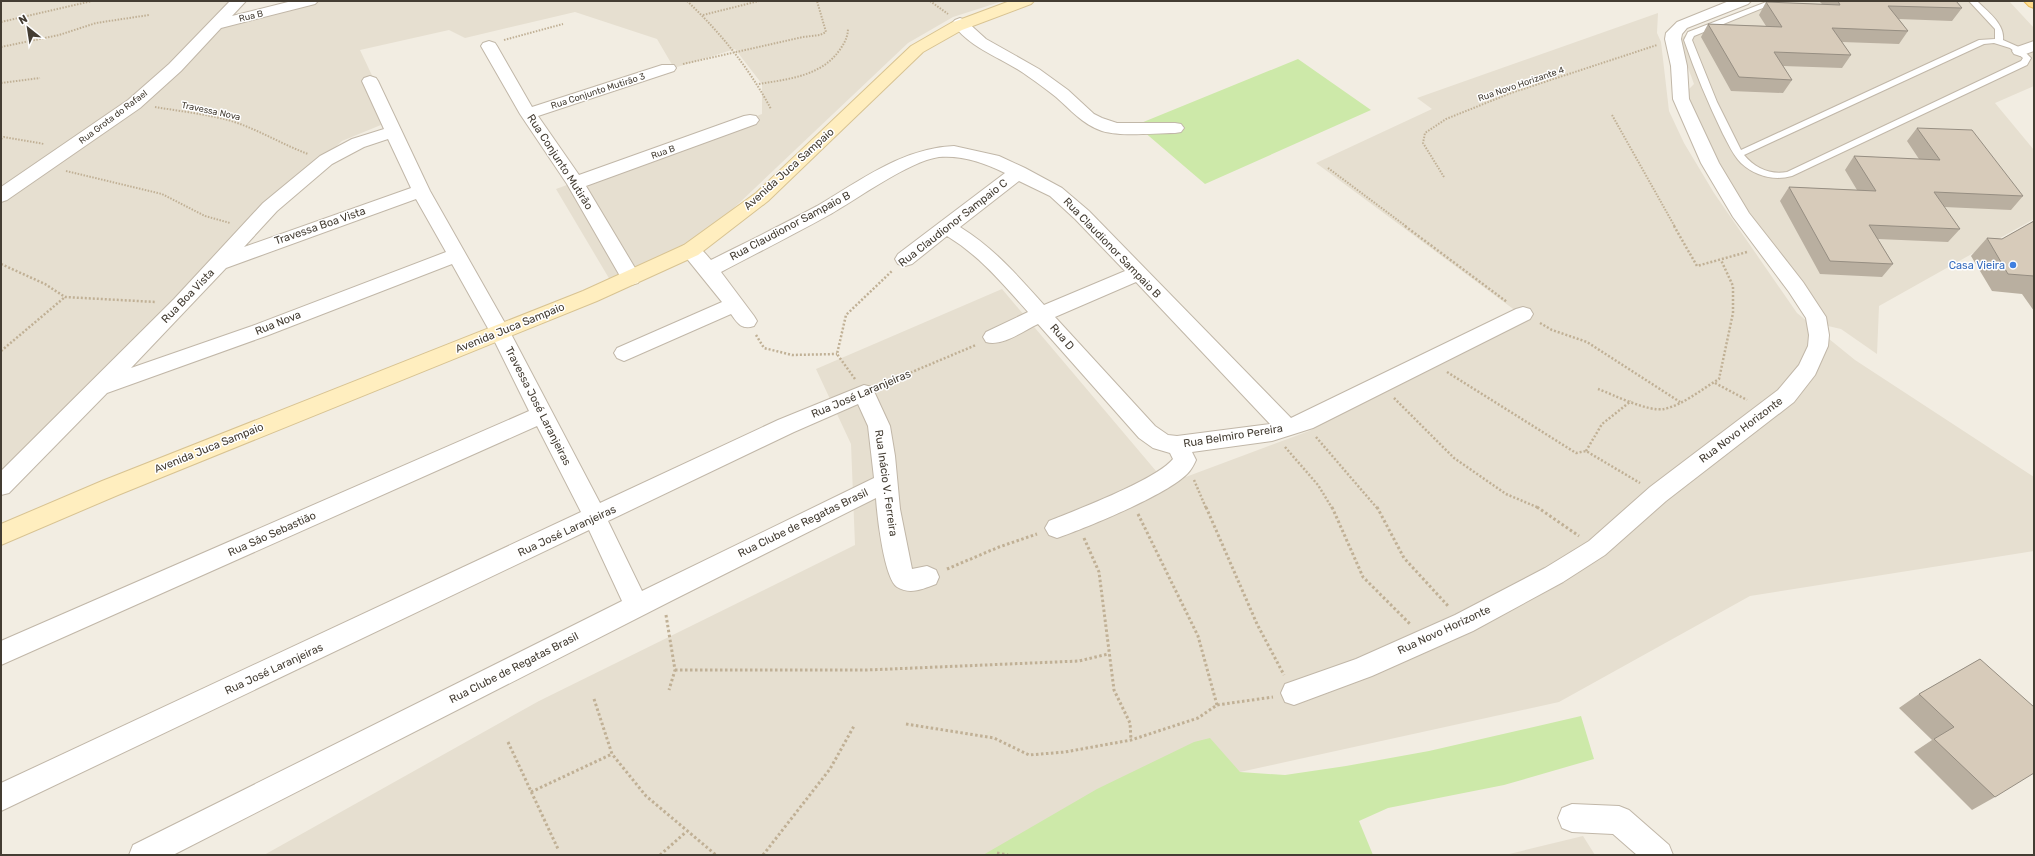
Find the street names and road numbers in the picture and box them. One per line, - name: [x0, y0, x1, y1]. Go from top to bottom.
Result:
- street label: Rua B: [238, 8, 264, 24]
- street label: Rua Novo Horizante 4: [1477, 64, 1566, 103]
- street label: Rua Conjunto Mutirão 3: [550, 71, 646, 111]
- street label: Rua Grota do Rafael: [77, 88, 149, 146]
- street label: Travessa Nova: [181, 100, 241, 122]
- street label: Rua Conjunto Mutirão: [524, 112, 596, 212]
- street label: Avenida Juca Sampaio: [741, 125, 837, 213]
- street label: Rua B: [650, 143, 676, 161]
- street label: Rua Claudionor Sampaio C: [896, 176, 1010, 270]
- street label: Rua Claudionor Sampaio B: [727, 189, 853, 263]
- street label: Rua Claudionor Sampaio B: [1061, 195, 1163, 301]
- street label: Travessa Boa Vista: [273, 204, 367, 248]
- street label: Rua Boa Vista: [159, 266, 217, 326]
- street label: Avenida Juca Sampaio: [454, 300, 566, 356]
- street label: Rua Nova: [253, 308, 303, 338]
- street label: Rua D: [1047, 321, 1077, 353]
- street label: Travessa José Laranjeiras: [502, 344, 574, 468]
- street label: Rua José Laranjeiras: [809, 367, 913, 421]
- street label: Rua Novo Horizonte: [1697, 394, 1785, 466]
- street label: Avenida Juca Sampaio: [153, 420, 265, 476]
- street label: Rua Belmiro Pereira: [1182, 422, 1284, 450]
- street label: Rua Inácio V. Ferreira: [872, 429, 900, 537]
- street label: Rua Clube de Regatas Brasil: [736, 486, 870, 560]
- street label: Rua José Laranjeiras: [516, 502, 619, 559]
- street label: Rua São Sebastião: [226, 509, 318, 559]
- street label: Rua Novo Horizonte: [1395, 603, 1493, 657]
- street label: Rua Clube de Regatas Brasil: [447, 630, 581, 706]
- street label: Rua José Laranjeiras: [223, 640, 326, 697]

